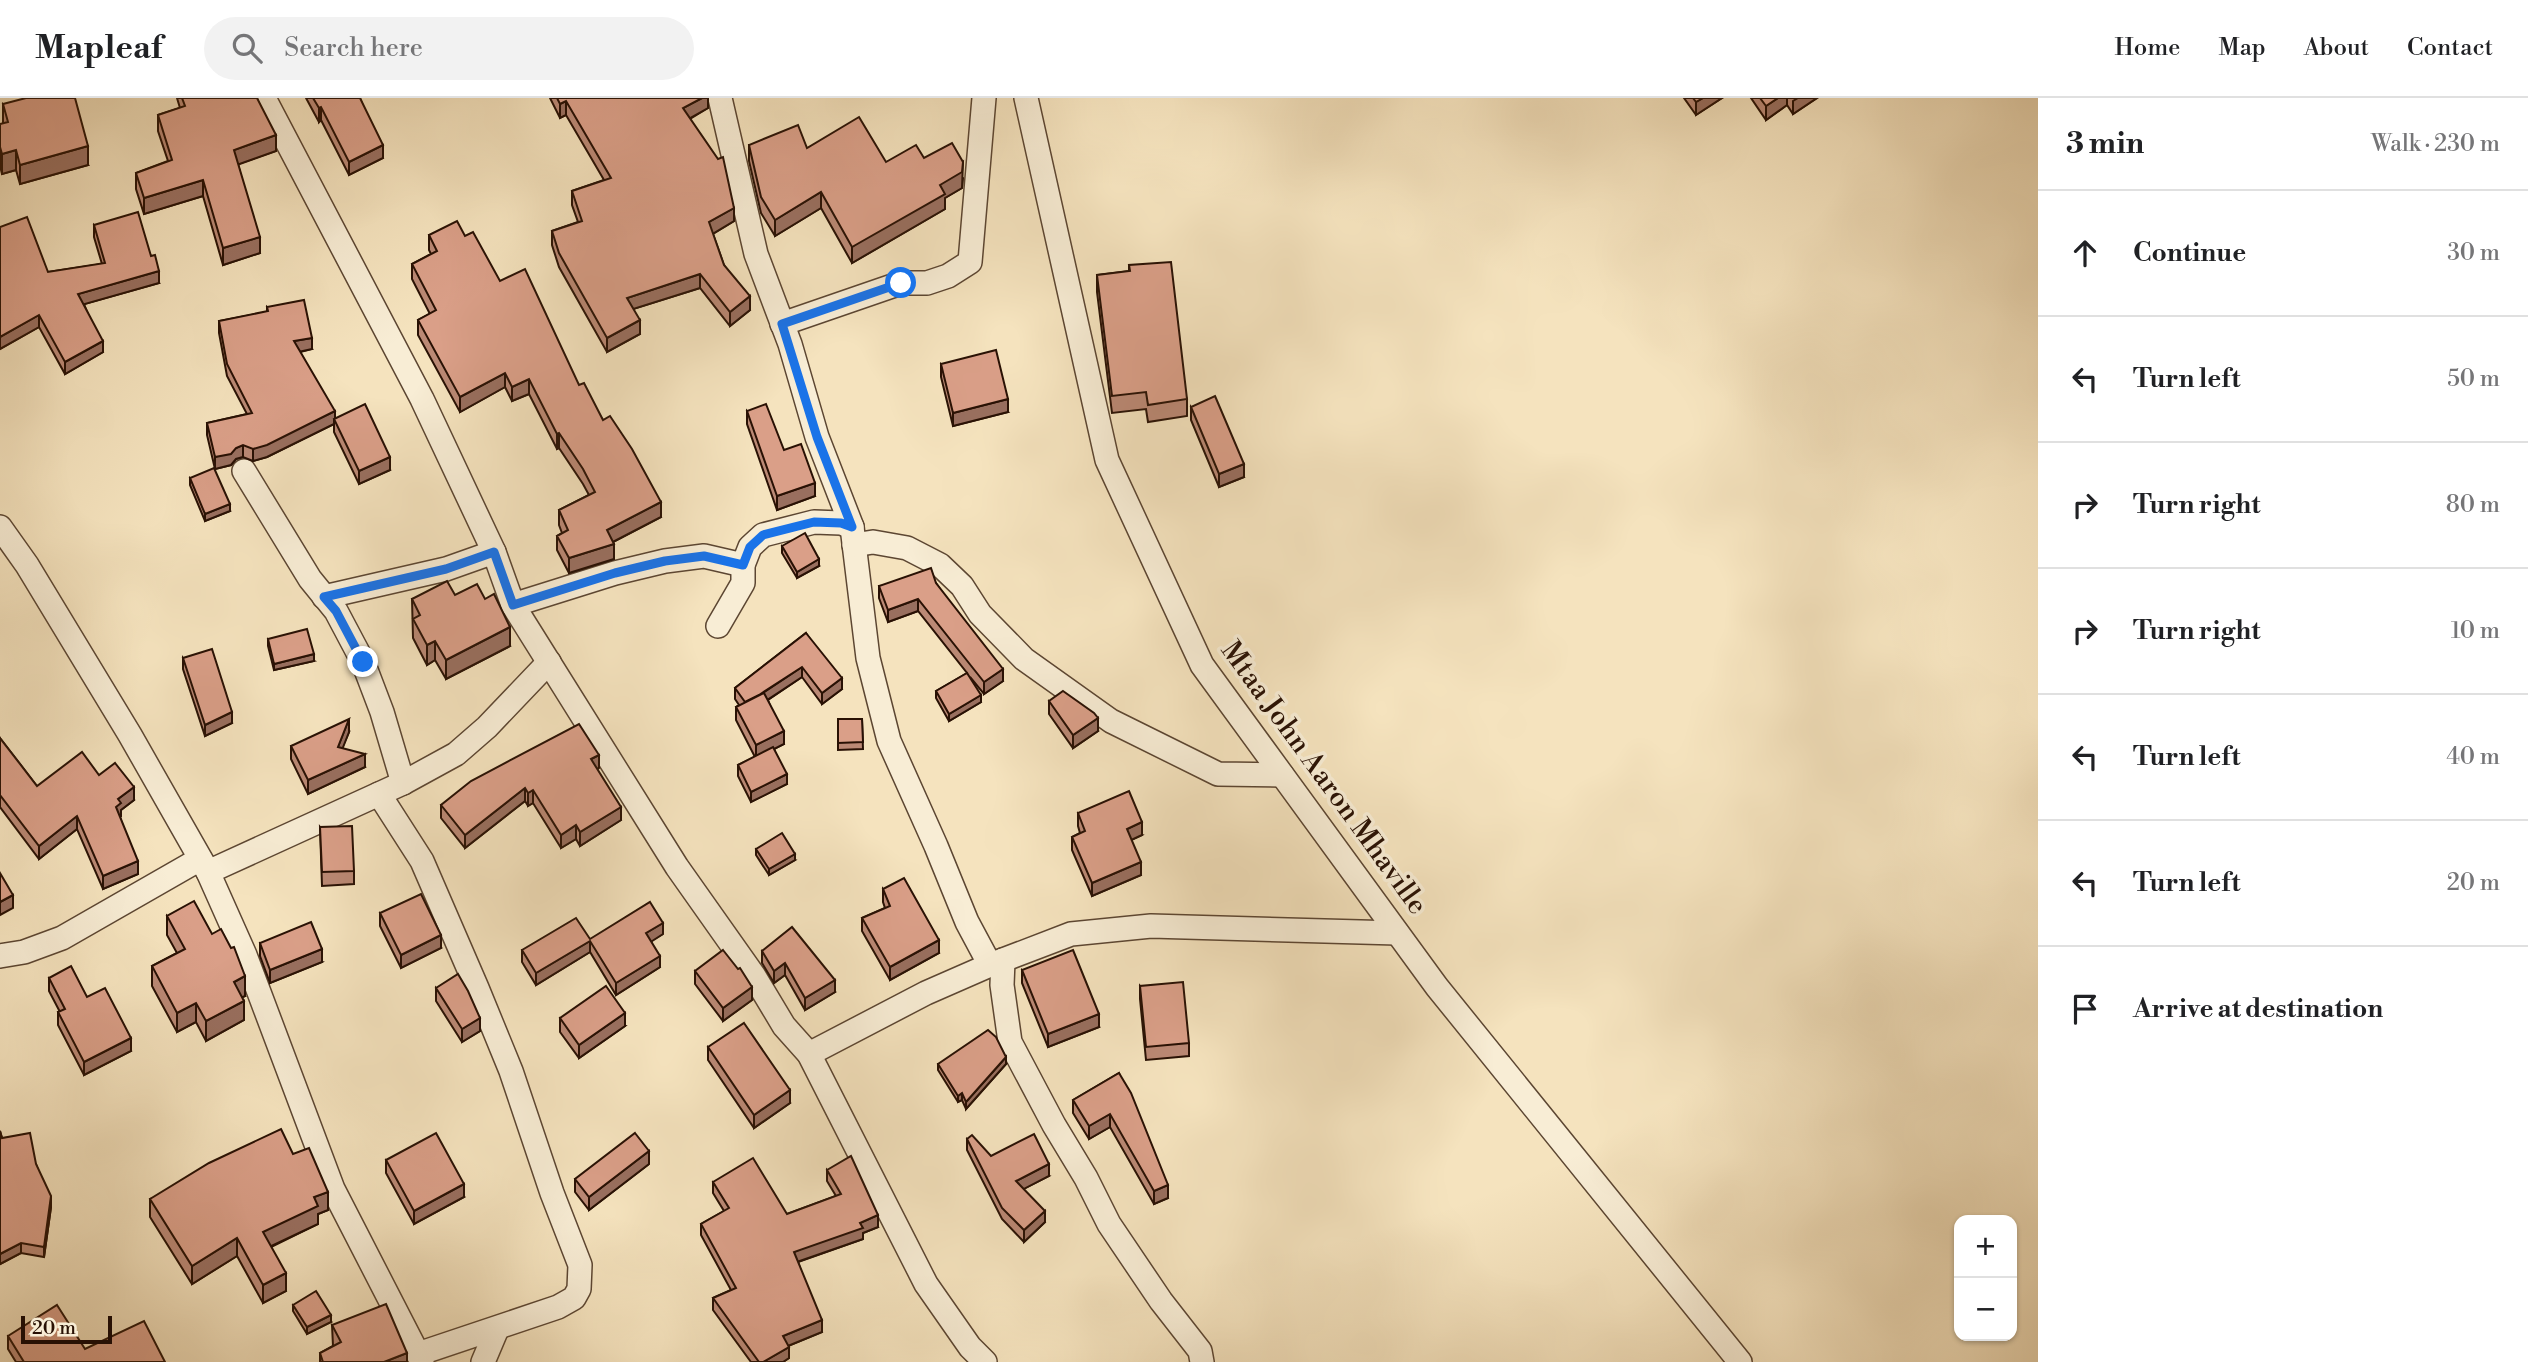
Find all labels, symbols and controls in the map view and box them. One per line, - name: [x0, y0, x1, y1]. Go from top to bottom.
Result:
- search box: [204, 17, 694, 80]
- text: Mapleaf: [35, 28, 162, 69]
- icon: search: [228, 29, 266, 67]
- text: Search here: [284, 32, 423, 64]
- text: Home: [2115, 33, 2180, 63]
- text: Map: [2218, 33, 2266, 63]
- text: About: [2304, 33, 2369, 63]
- text: Contact: [2407, 33, 2493, 63]
- text: 3 min: [2066, 125, 2144, 163]
- text: Walk · 230 m: [2371, 130, 2500, 158]
- icon: ahead: [2066, 234, 2104, 272]
- text: Continue: [2133, 237, 2246, 269]
- text: 30 m: [2447, 239, 2500, 267]
- route start: [885, 267, 916, 298]
- icon: left: [2066, 360, 2104, 398]
- text: Turn left: [2133, 363, 2241, 395]
- text: 50 m: [2447, 365, 2500, 393]
- icon: right: [2066, 486, 2104, 524]
- text: Turn right: [2133, 489, 2261, 521]
- text: 80 m: [2446, 491, 2500, 519]
- icon: right: [2066, 612, 2104, 650]
- text: Turn right: [2133, 615, 2261, 647]
- text: 10 m: [2451, 617, 2500, 645]
- street label: Mtaa John Aaron Mhaville: [1213, 635, 1435, 921]
- route end: [347, 646, 378, 677]
- icon: left: [2066, 738, 2104, 776]
- text: Turn left: [2133, 741, 2241, 773]
- text: 40 m: [2446, 743, 2500, 771]
- icon: left: [2066, 864, 2104, 902]
- text: Turn left: [2133, 867, 2241, 899]
- text: 20 m: [2447, 869, 2500, 897]
- icon: arrive: [2066, 990, 2104, 1028]
- text: Arrive at destination: [2133, 993, 2383, 1025]
- map controls: [1954, 1215, 2017, 1341]
- button: +: [1954, 1215, 2017, 1278]
- button: −: [1954, 1278, 2017, 1341]
- scale bar: [21, 1313, 112, 1345]
- text: 20 m: [32, 1316, 76, 1340]

